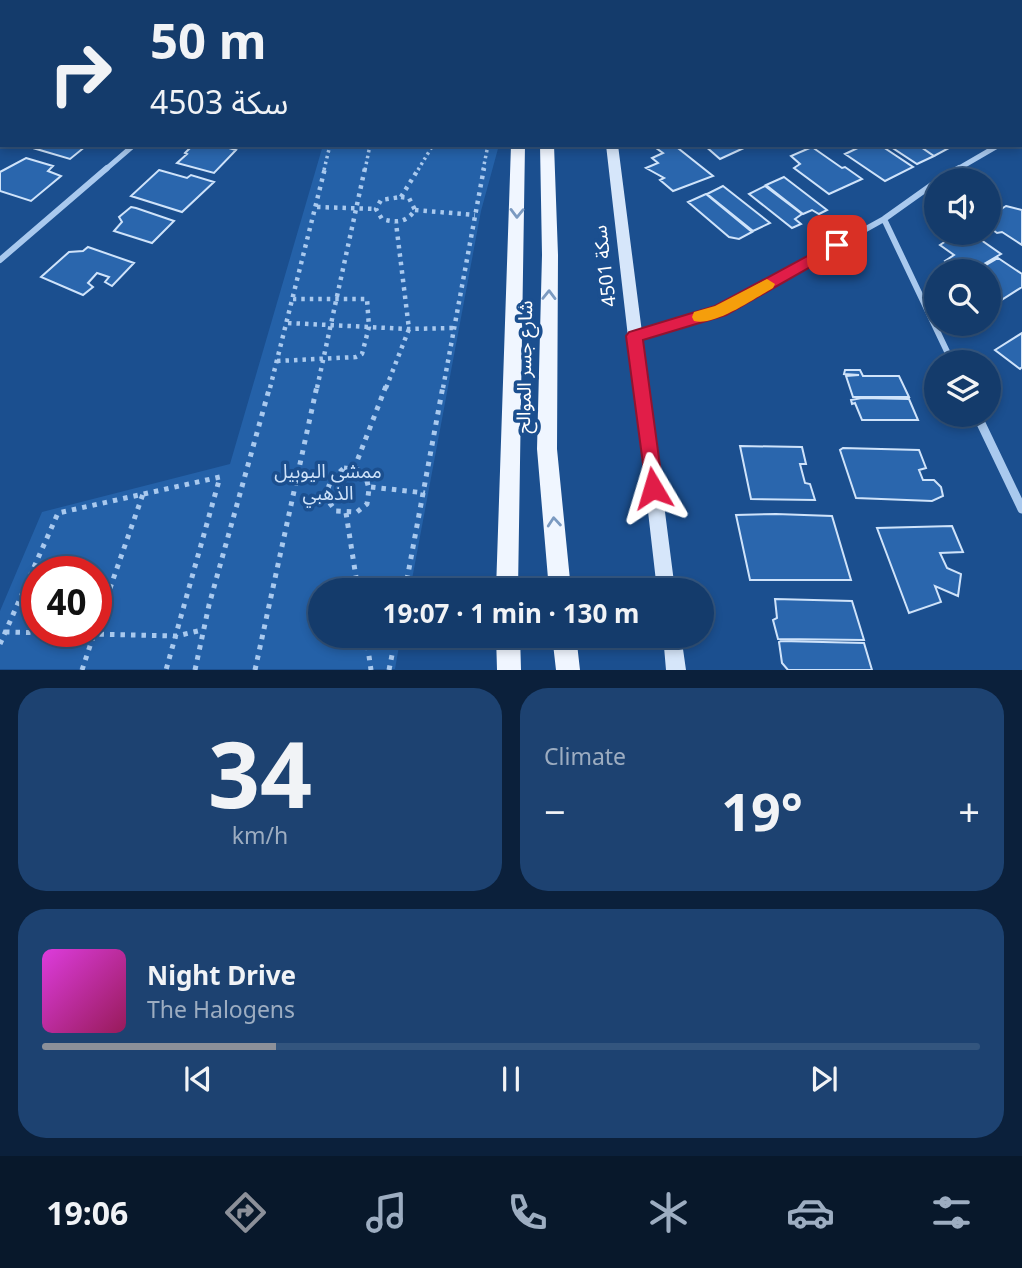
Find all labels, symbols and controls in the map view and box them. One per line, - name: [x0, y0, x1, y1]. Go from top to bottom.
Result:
- text: 50 m: [150, 7, 267, 73]
- icon: right: [35, 28, 126, 119]
- text: سكة 4503: [150, 80, 288, 123]
- map controls: [924, 168, 1001, 427]
- button: sound: [924, 168, 1001, 245]
- one-way arrow: [509, 208, 524, 219]
- pin: [807, 215, 867, 275]
- street label: سكة 4501: [586, 224, 622, 308]
- icon: arrive: [818, 226, 856, 264]
- button: search: [924, 259, 1001, 336]
- one-way arrow: [541, 289, 557, 299]
- street label: شارع جسر الموالح: [510, 300, 540, 434]
- button: layers: [924, 350, 1001, 427]
- position arrow: [616, 451, 690, 525]
- park label: ممشى اليوبيل الذهبي: [274, 458, 382, 508]
- one-way arrow: [547, 516, 562, 527]
- speed limit sign: 40: [21, 556, 112, 647]
- text: 19:07 · 1 min · 130 m: [383, 595, 639, 631]
- text: 34: [208, 711, 312, 835]
- text: Climate: [544, 740, 626, 772]
- text: 19°: [721, 775, 803, 846]
- text: −: [544, 785, 566, 837]
- text: +: [958, 785, 980, 837]
- text: km/h: [232, 819, 288, 851]
- text: Night Drive: [147, 957, 296, 993]
- text: The Halogens: [147, 993, 295, 1025]
- icon: previous: [179, 1060, 217, 1098]
- icon: pause: [492, 1060, 530, 1098]
- icon: next: [805, 1060, 843, 1098]
- icon: directions: [221, 1188, 270, 1237]
- icon: music: [362, 1188, 411, 1237]
- icon: phone: [503, 1188, 552, 1237]
- icon: climate: [644, 1188, 693, 1237]
- icon: car: [786, 1188, 835, 1237]
- icon: filters: [927, 1188, 976, 1237]
- text: 19:06: [46, 1191, 128, 1234]

